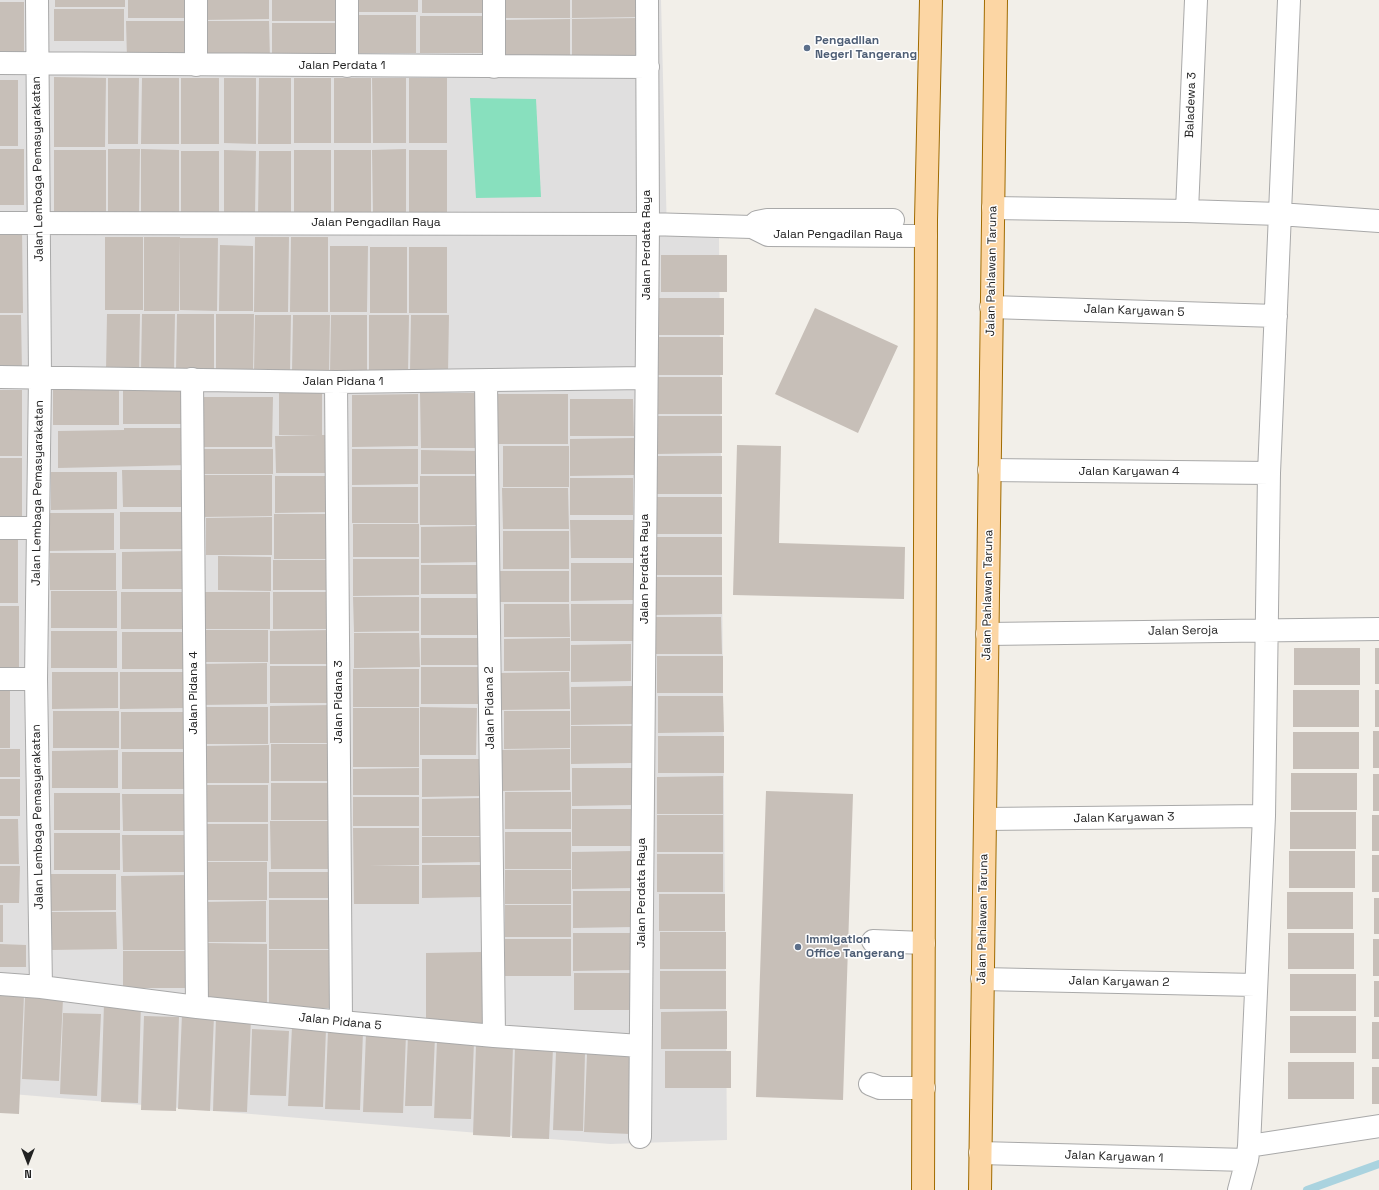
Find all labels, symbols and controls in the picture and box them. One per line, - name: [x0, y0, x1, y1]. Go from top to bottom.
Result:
- place label: Pengadilan Negeri Tangerang: [815, 34, 917, 62]
- marker: Pengadilan Negeri Tangerang: [802, 43, 812, 53]
- street label: Jalan Perdata 1: [298, 59, 386, 73]
- street label: Baladewa 3: [1183, 72, 1199, 138]
- street label: Jalan Lembaga Pemasyarakatan: [29, 76, 47, 262]
- street label: Jalan Perdata Raya: [640, 190, 654, 300]
- street label: Jalan Pahlawan Taruna: [984, 205, 1000, 337]
- street label: Jalan Pengadilan Raya: [311, 216, 441, 230]
- street label: Jalan Pengadilan Raya: [773, 228, 903, 242]
- street label: Jalan Karyawan 5: [1083, 302, 1185, 320]
- street label: Jalan Pidana 1: [302, 375, 384, 389]
- street label: Jalan Lembaga Pemasyarakatan: [29, 400, 47, 586]
- street label: Jalan Karyawan 4: [1078, 465, 1180, 479]
- street label: Jalan Perdata Raya: [638, 514, 652, 624]
- street label: Jalan Pahlawan Taruna: [980, 529, 996, 661]
- street label: Jalan Seroja: [1148, 623, 1218, 639]
- street label: Jalan Pidana 4: [187, 651, 201, 735]
- street label: Jalan Pidana 3: [332, 660, 346, 744]
- street label: Jalan Pidana 2: [482, 666, 498, 750]
- street label: Jalan Lembaga Pemasyarakatan: [29, 724, 47, 910]
- street label: Jalan Karyawan 3: [1073, 810, 1175, 826]
- street label: Jalan Perdata Raya: [635, 838, 649, 948]
- street label: Jalan Pahlawan Taruna: [975, 853, 991, 985]
- place label: Immigation Office Tangerang: [806, 933, 905, 961]
- marker: Immigation Office Tangerang: [793, 942, 803, 952]
- street label: Jalan Karyawan 2: [1068, 974, 1170, 990]
- street label: Jalan Pidana 5: [298, 1010, 382, 1034]
- north arrow: [8, 1142, 48, 1182]
- street label: Jalan Karyawan 1: [1064, 1148, 1164, 1166]
- text: N: [24, 1167, 32, 1181]

